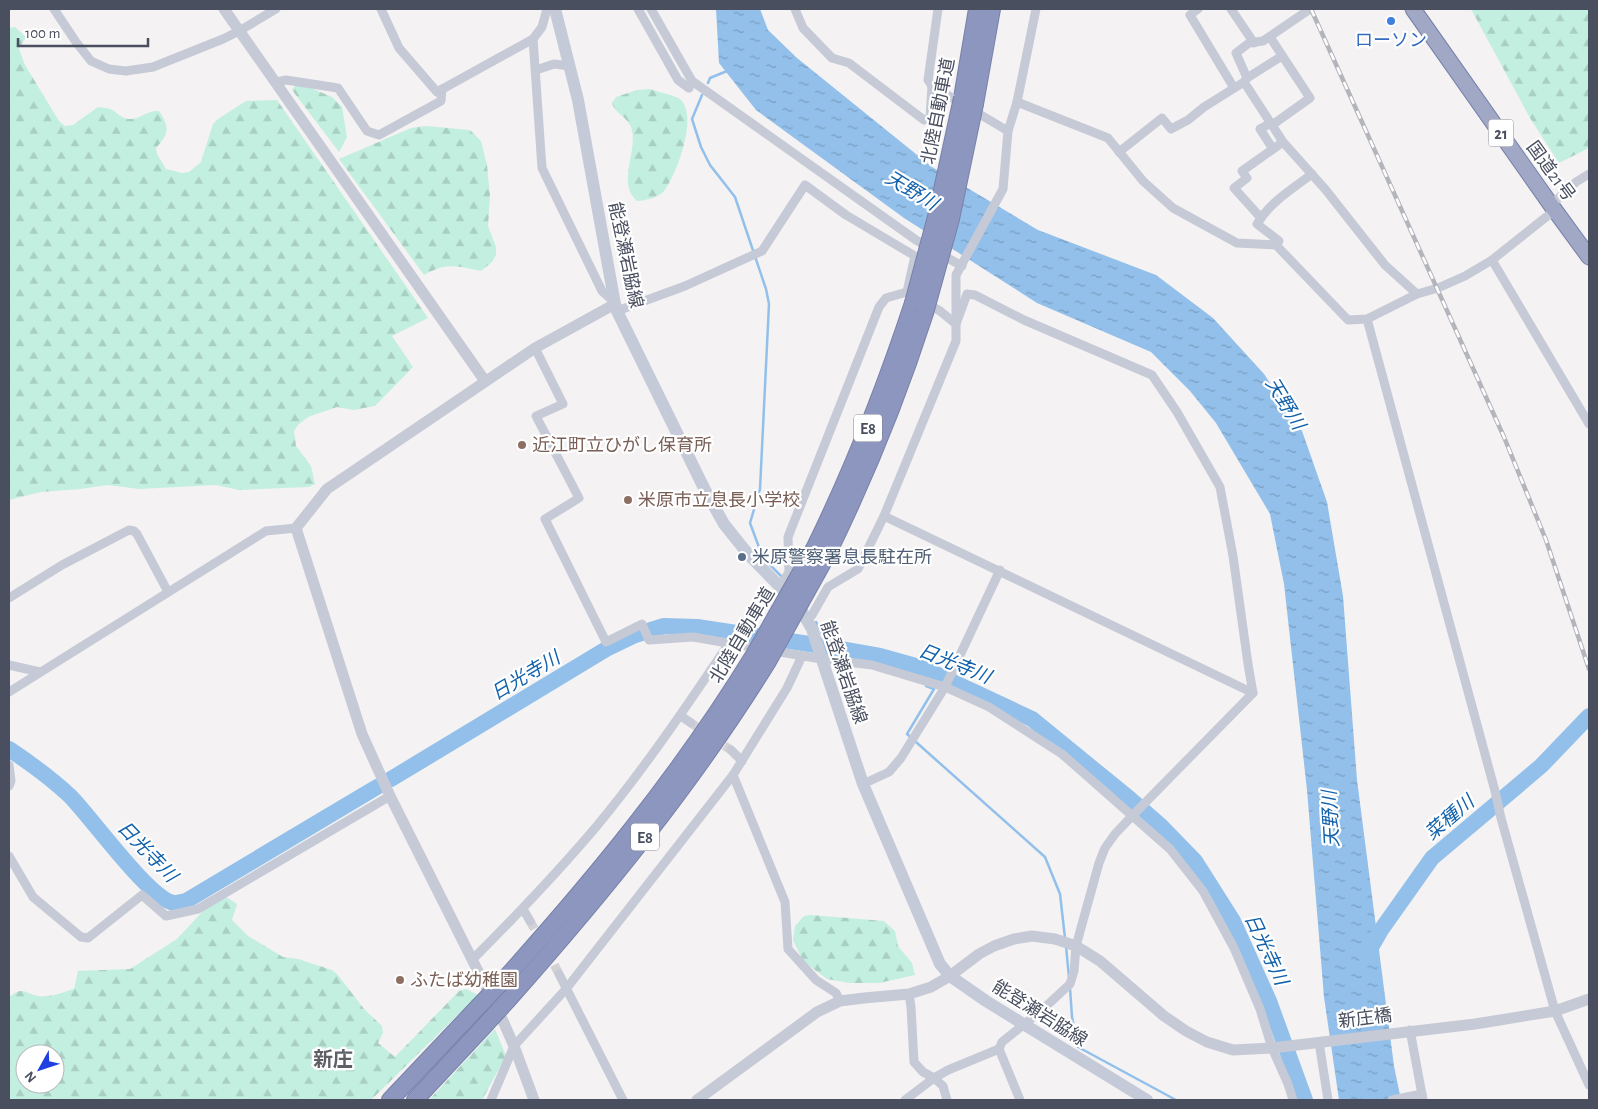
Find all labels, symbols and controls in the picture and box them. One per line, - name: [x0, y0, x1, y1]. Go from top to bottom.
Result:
- scale bar: [18, 15, 148, 47]
- marker: ローソン: [1385, 15, 1397, 27]
- text: 100 m: [25, 26, 60, 41]
- place label: ローソン: [1355, 32, 1427, 50]
- street label: 北陸自動車道: [918, 56, 958, 166]
- road number: 21: [1488, 120, 1514, 146]
- street label: 国道21号: [1523, 137, 1579, 205]
- water label: 天野川: [882, 168, 943, 215]
- street label: 能登瀬岩脇線: [605, 200, 647, 310]
- water label: 天野川: [1262, 374, 1309, 435]
- road number: E8: [854, 414, 882, 442]
- place label: 近江町立ひがし保育所: [532, 435, 712, 455]
- marker: 近江町立ひがし保育所: [516, 439, 528, 451]
- place label: 米原市立息長小学校: [638, 490, 800, 510]
- marker: 米原市立息長小学校: [622, 494, 634, 506]
- place label: 米原警察署息長駐在所: [752, 547, 932, 567]
- marker: 米原警察署息長駐在所: [736, 551, 748, 563]
- street label: 北陸自動車道: [706, 584, 778, 686]
- street label: 能登瀬岩脇線: [817, 618, 871, 726]
- water label: 日光寺川: [916, 640, 995, 688]
- water label: 日光寺川: [488, 647, 565, 704]
- water label: 天野川: [1319, 788, 1342, 848]
- water label: 菜種川: [1421, 791, 1479, 844]
- water label: 日光寺川: [114, 817, 182, 887]
- road number: E8: [631, 824, 659, 850]
- water label: 日光寺川: [1241, 911, 1292, 990]
- place label: ふたば幼稚園: [410, 970, 518, 990]
- marker: ふたば幼稚園: [394, 974, 406, 986]
- street label: 能登瀬岩脇線: [989, 976, 1091, 1050]
- street label: 新庄橋: [1337, 1006, 1393, 1031]
- north arrow: [15, 1044, 65, 1094]
- district label: 新庄: [313, 1049, 353, 1070]
- text: N: [22, 1068, 39, 1085]

